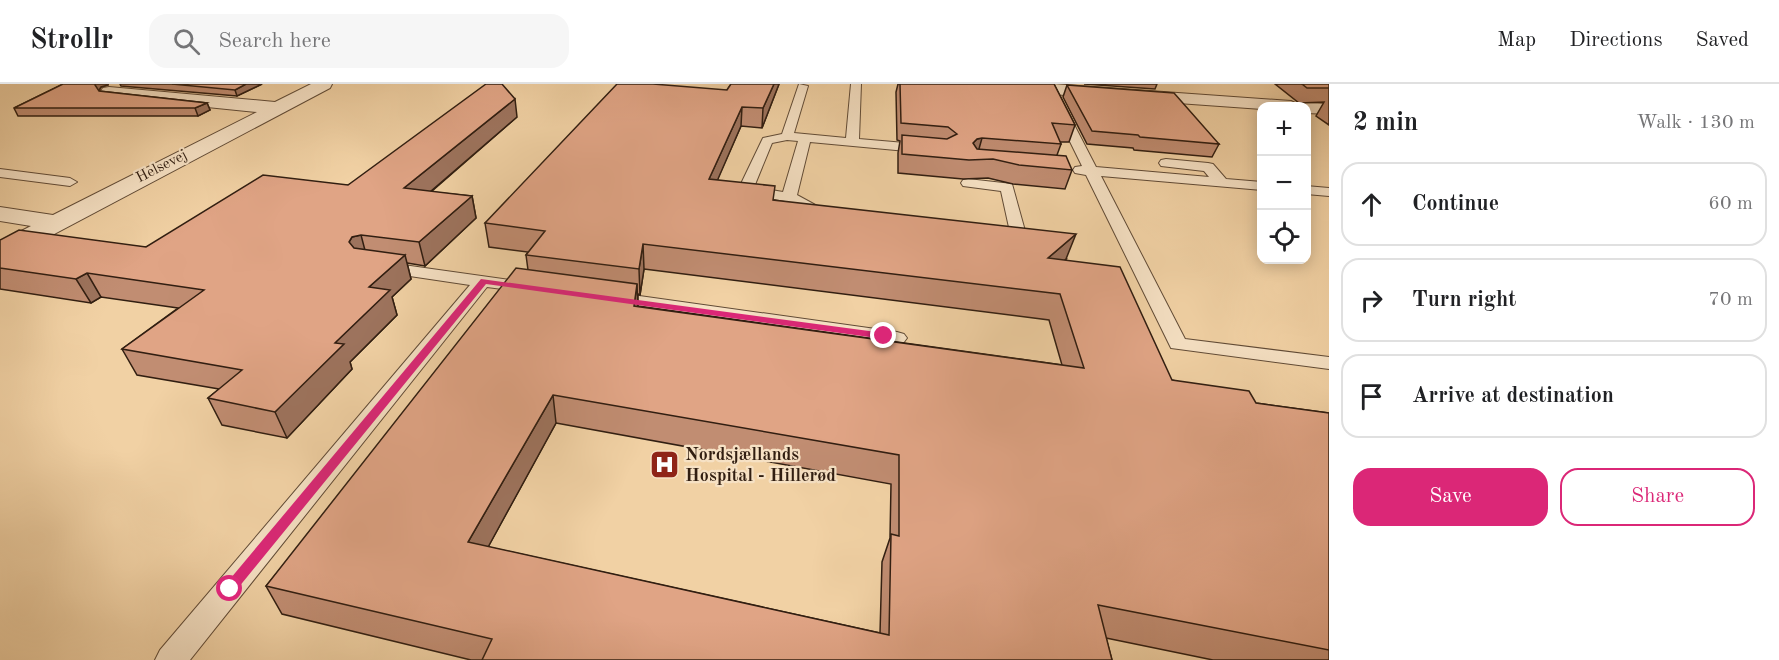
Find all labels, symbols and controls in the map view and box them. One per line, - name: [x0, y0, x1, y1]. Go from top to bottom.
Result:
- search box: [149, 14, 569, 68]
- icon: search: [170, 25, 203, 58]
- text: Strollr: [30, 27, 113, 55]
- text: Search here: [218, 30, 331, 52]
- text: Map: [1497, 30, 1536, 51]
- text: Directions: [1569, 30, 1663, 51]
- text: Saved: [1696, 30, 1749, 51]
- map controls: [1257, 102, 1311, 264]
- button: +: [1257, 102, 1311, 156]
- text: 2 min: [1353, 110, 1418, 136]
- text: Walk · 130 m: [1636, 113, 1755, 133]
- street label: Helsevej: [134, 148, 190, 186]
- button: −: [1257, 156, 1311, 210]
- icon: ahead: [1355, 188, 1388, 221]
- text: Continue: [1412, 193, 1499, 215]
- text: 60 m: [1708, 194, 1753, 214]
- button: locate: [1257, 210, 1311, 264]
- icon: right: [1355, 284, 1388, 317]
- text: Turn right: [1412, 289, 1516, 311]
- text: 70 m: [1708, 290, 1753, 310]
- route end: [870, 322, 896, 348]
- icon: arrive: [1355, 380, 1388, 413]
- text: Arrive at destination: [1412, 385, 1614, 407]
- place label: Nordsjællands Hospital - Hillerød: [685, 446, 836, 485]
- hospital icon: Nordsjællands Hospital - Hillerød: [648, 449, 680, 481]
- button: Save: [1353, 468, 1548, 526]
- button: Share: [1560, 468, 1755, 526]
- route start: [216, 575, 242, 601]

